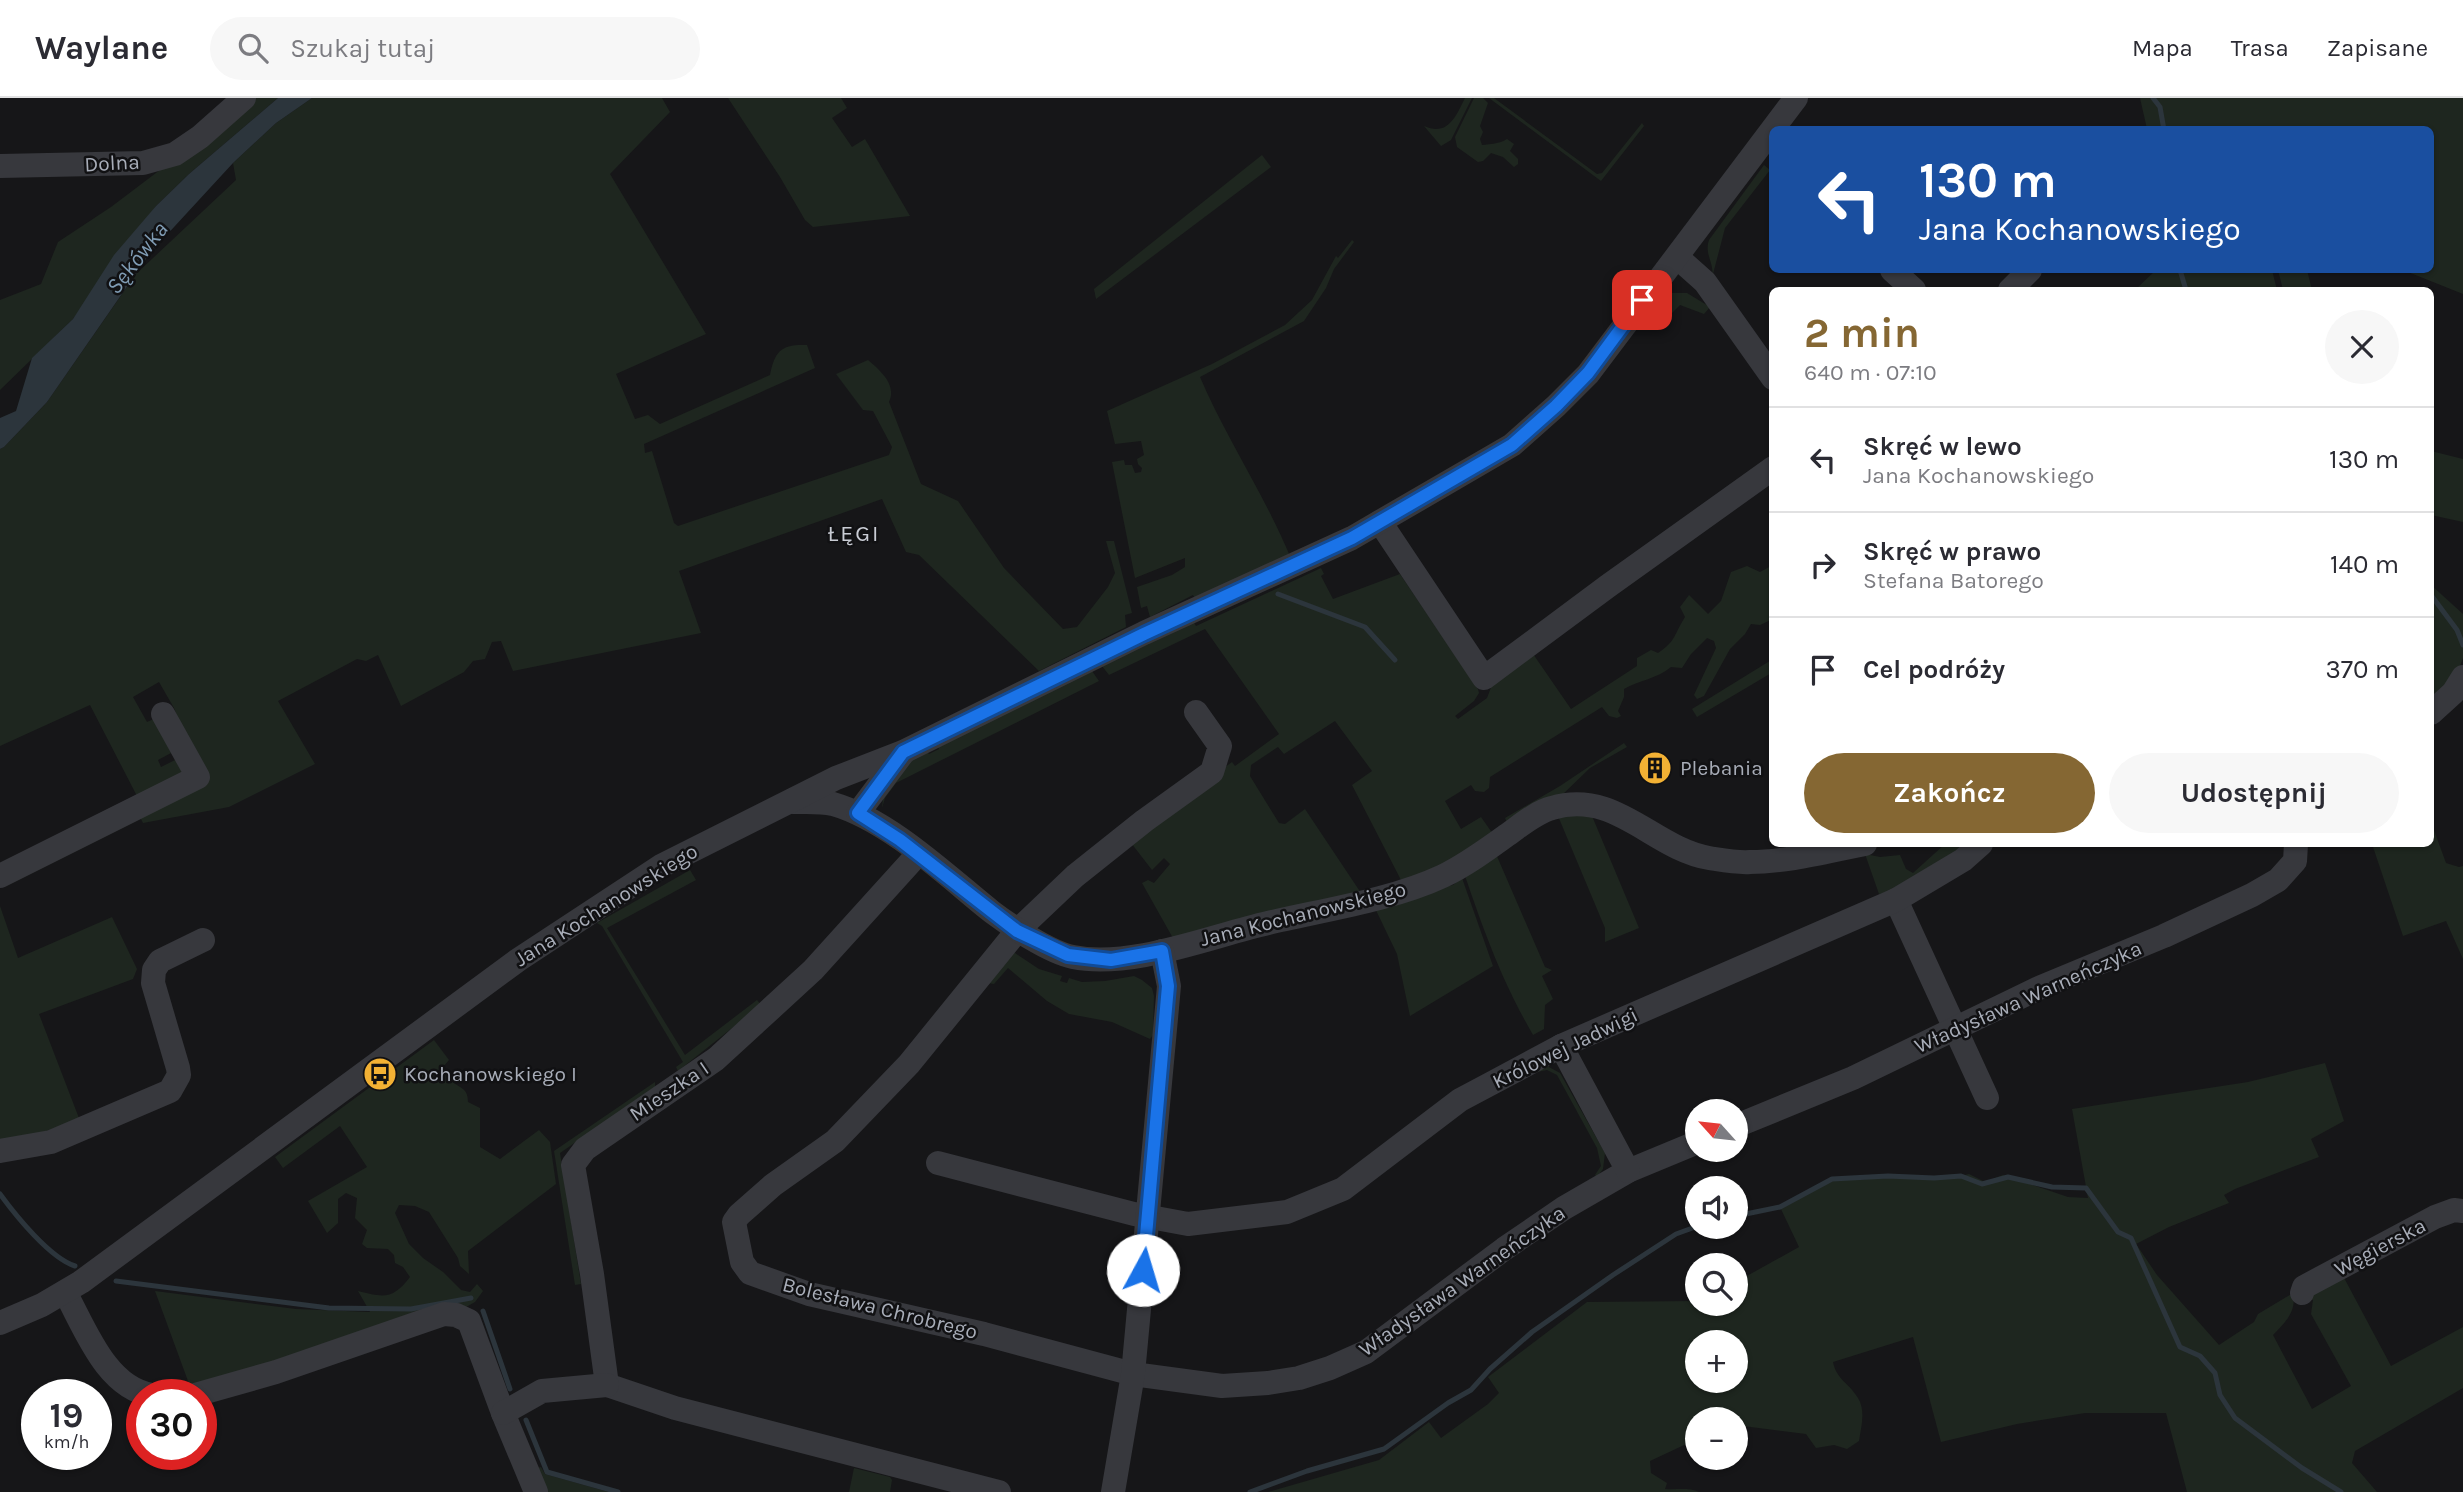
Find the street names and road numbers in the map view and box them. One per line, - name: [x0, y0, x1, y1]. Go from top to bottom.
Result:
- street label: Dolna: [84, 150, 140, 176]
- street label: Jana Kochanowskiego: [510, 839, 702, 971]
- street label: Jana Kochanowskiego: [1198, 877, 1408, 951]
- street label: Władysława Warneńczyka: [1911, 936, 2145, 1058]
- street label: Królowej Jadwigi: [1488, 1002, 1642, 1094]
- street label: Mieszka I: [625, 1056, 713, 1126]
- street label: Władysława Warneńczyka: [1354, 1201, 1570, 1361]
- street label: Węgierska: [2330, 1213, 2430, 1281]
- street label: Bolesława Chrobrego: [780, 1272, 980, 1344]

